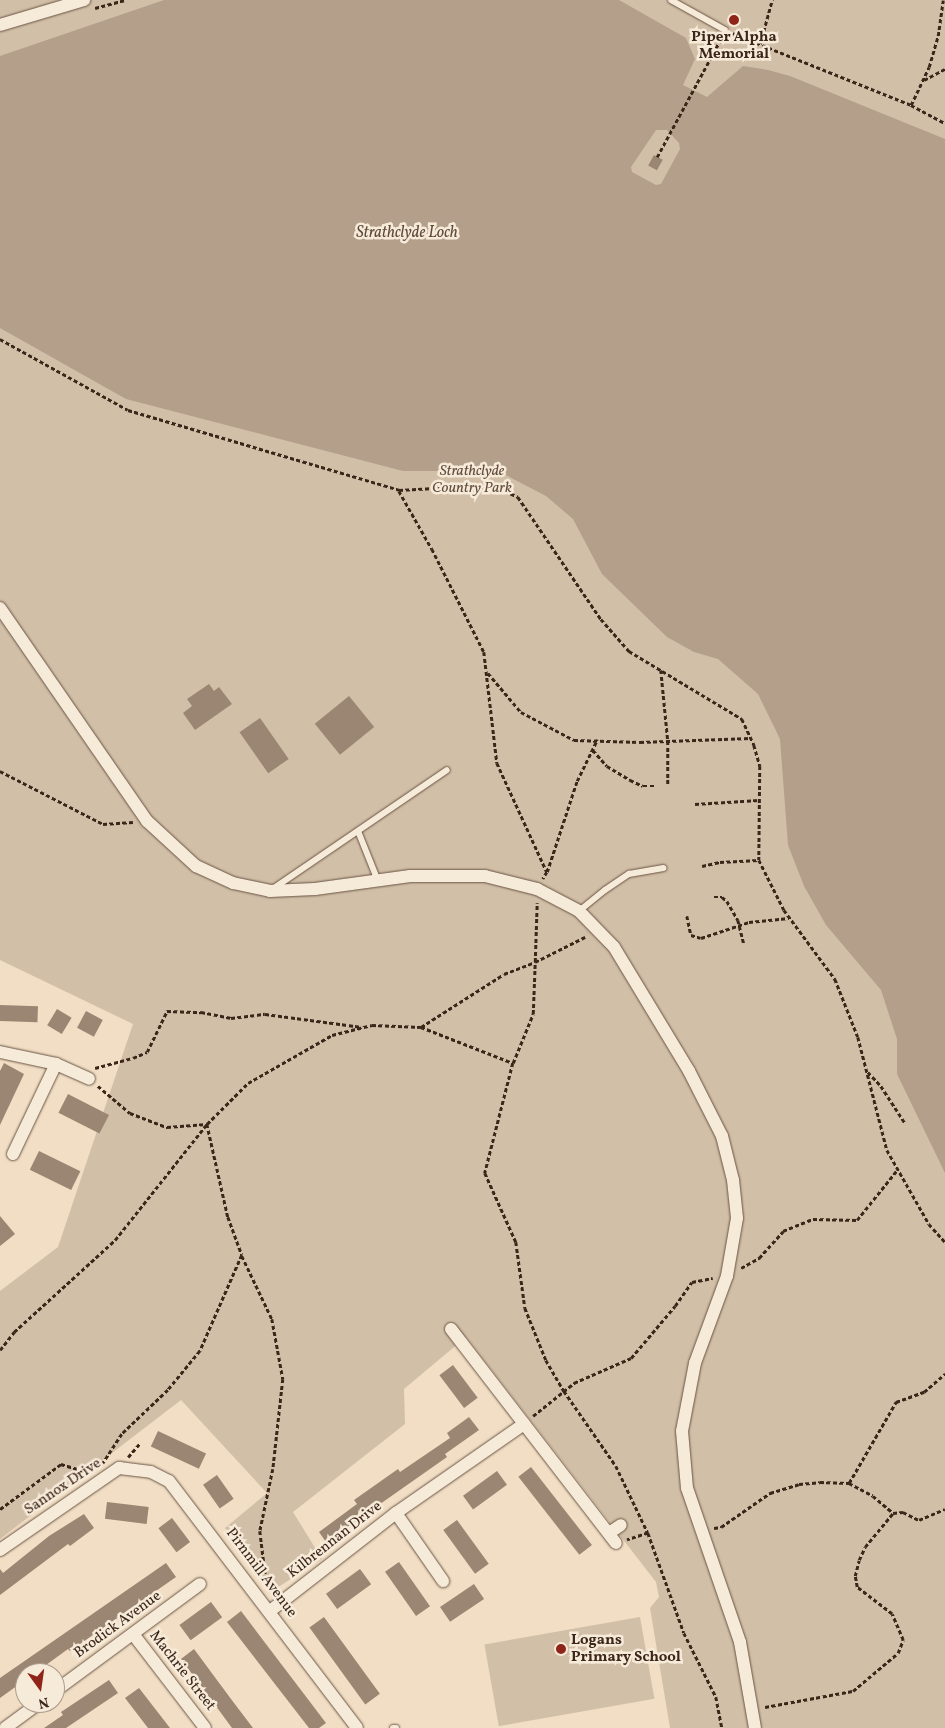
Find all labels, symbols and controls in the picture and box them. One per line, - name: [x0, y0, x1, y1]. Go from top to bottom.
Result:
- marker: Piper Alpha Memorial: [728, 14, 740, 26]
- place label: Piper Alpha Memorial: [691, 28, 777, 63]
- water label: Strathclyde Loch: [356, 223, 458, 243]
- park label: Strathclyde Country Park: [432, 462, 512, 497]
- street label: Sannox Drive: [21, 1455, 105, 1519]
- street label: Kilbrennan Drive: [284, 1498, 386, 1582]
- street label: Pirnmill Avenue: [222, 1525, 300, 1621]
- street label: Brodick Avenue: [71, 1587, 165, 1663]
- street label: Machrie Street: [145, 1627, 219, 1715]
- place label: Logans Primary School: [571, 1631, 681, 1666]
- marker: Logans Primary School: [555, 1643, 567, 1655]
- north arrow: [15, 1663, 65, 1713]
- text: N: [36, 1692, 51, 1713]

